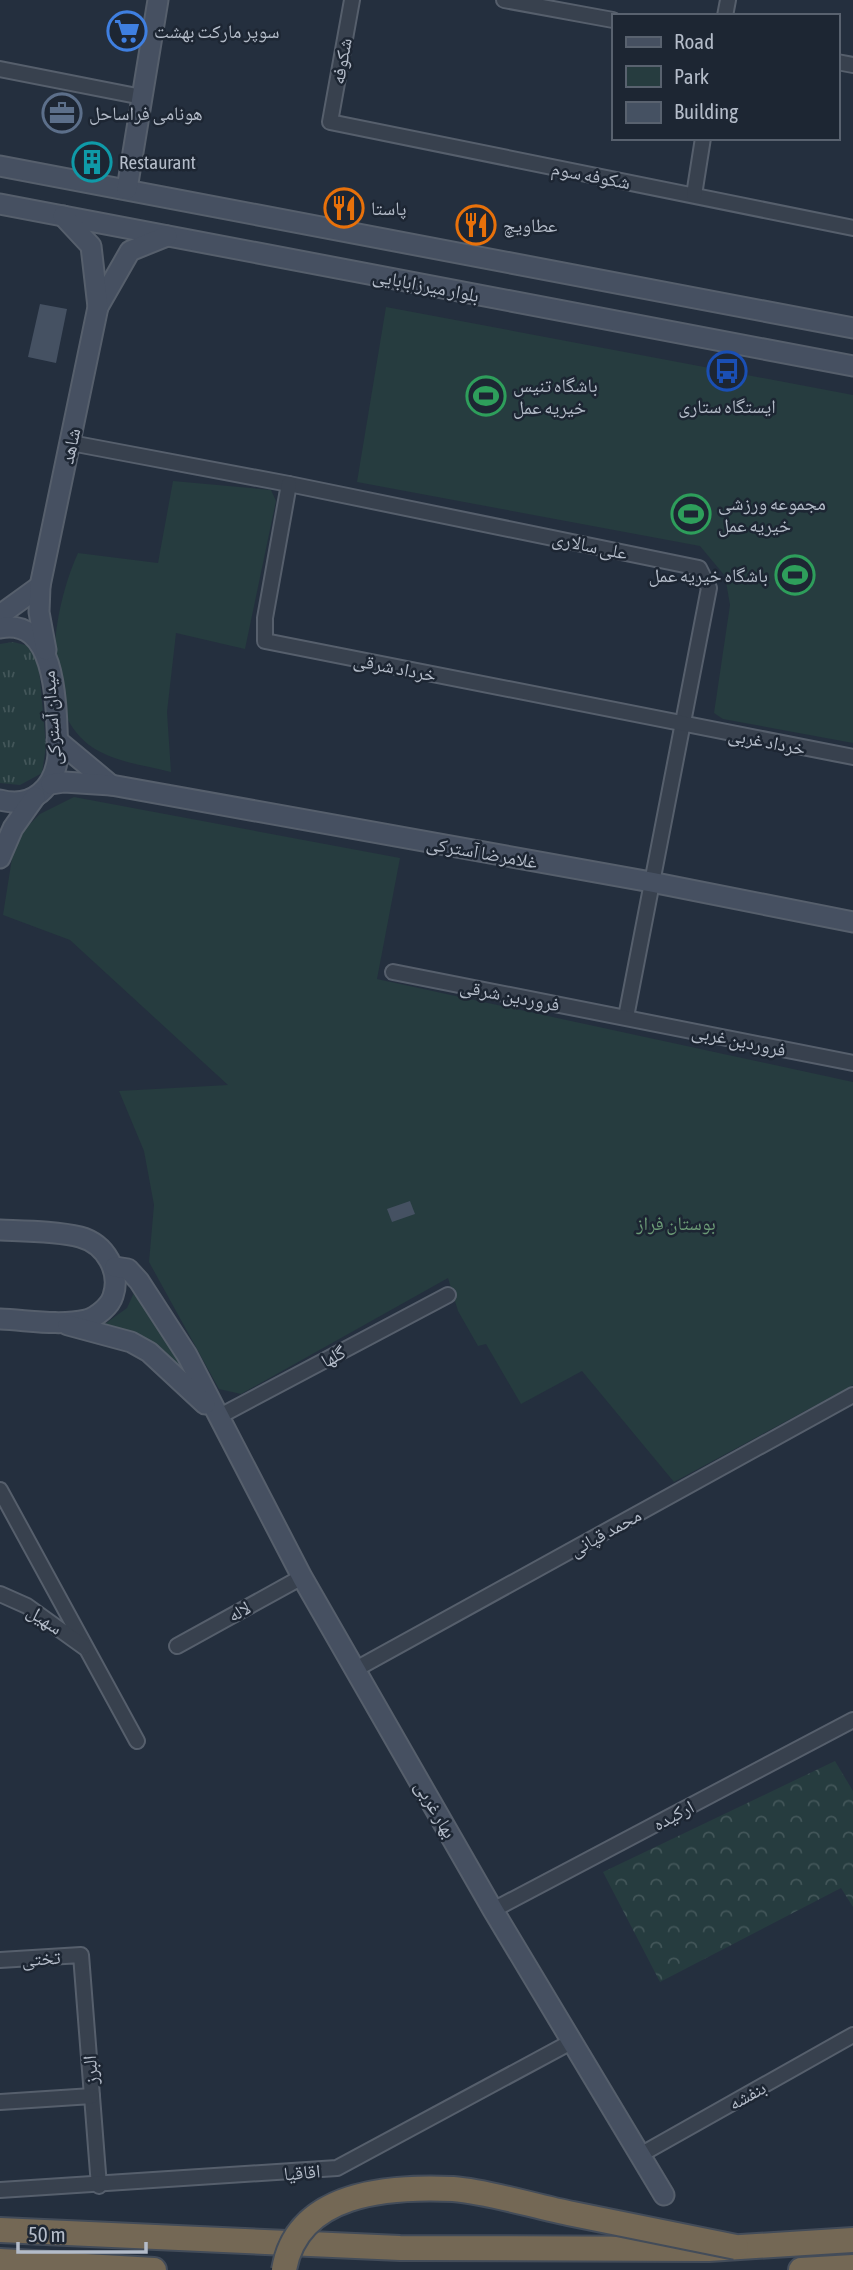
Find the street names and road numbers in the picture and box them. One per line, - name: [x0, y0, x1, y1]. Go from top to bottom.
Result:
- street label: شکوفه: [326, 36, 357, 86]
- street label: شکوفه سوم: [549, 157, 632, 196]
- street label: بلوار میرزابابایی: [371, 264, 481, 307]
- street label: شاهد: [56, 426, 84, 466]
- street label: علی سالاری: [550, 526, 630, 565]
- street label: خرداد شرقی: [352, 648, 438, 687]
- street label: میدان آسترکی: [37, 670, 66, 766]
- street label: خرداد غربی: [726, 723, 807, 760]
- street label: غلامرضا آسترکی: [425, 831, 540, 874]
- street label: فروردین شرقی: [458, 975, 562, 1016]
- street label: فروردین غربی: [690, 1019, 788, 1062]
- street label: گلها: [317, 1340, 350, 1372]
- street label: محمد قپانی: [565, 1503, 645, 1562]
- street label: لاله: [224, 1596, 254, 1626]
- street label: سهیل: [23, 1599, 67, 1640]
- street label: بهار غربی: [410, 1776, 461, 1842]
- street label: ارکیده: [649, 1795, 698, 1836]
- street label: تختی: [21, 1946, 62, 1971]
- street label: البرز: [78, 2055, 103, 2086]
- street label: بنفشه: [724, 2076, 770, 2115]
- street label: اقاقیا: [283, 2159, 321, 2185]

